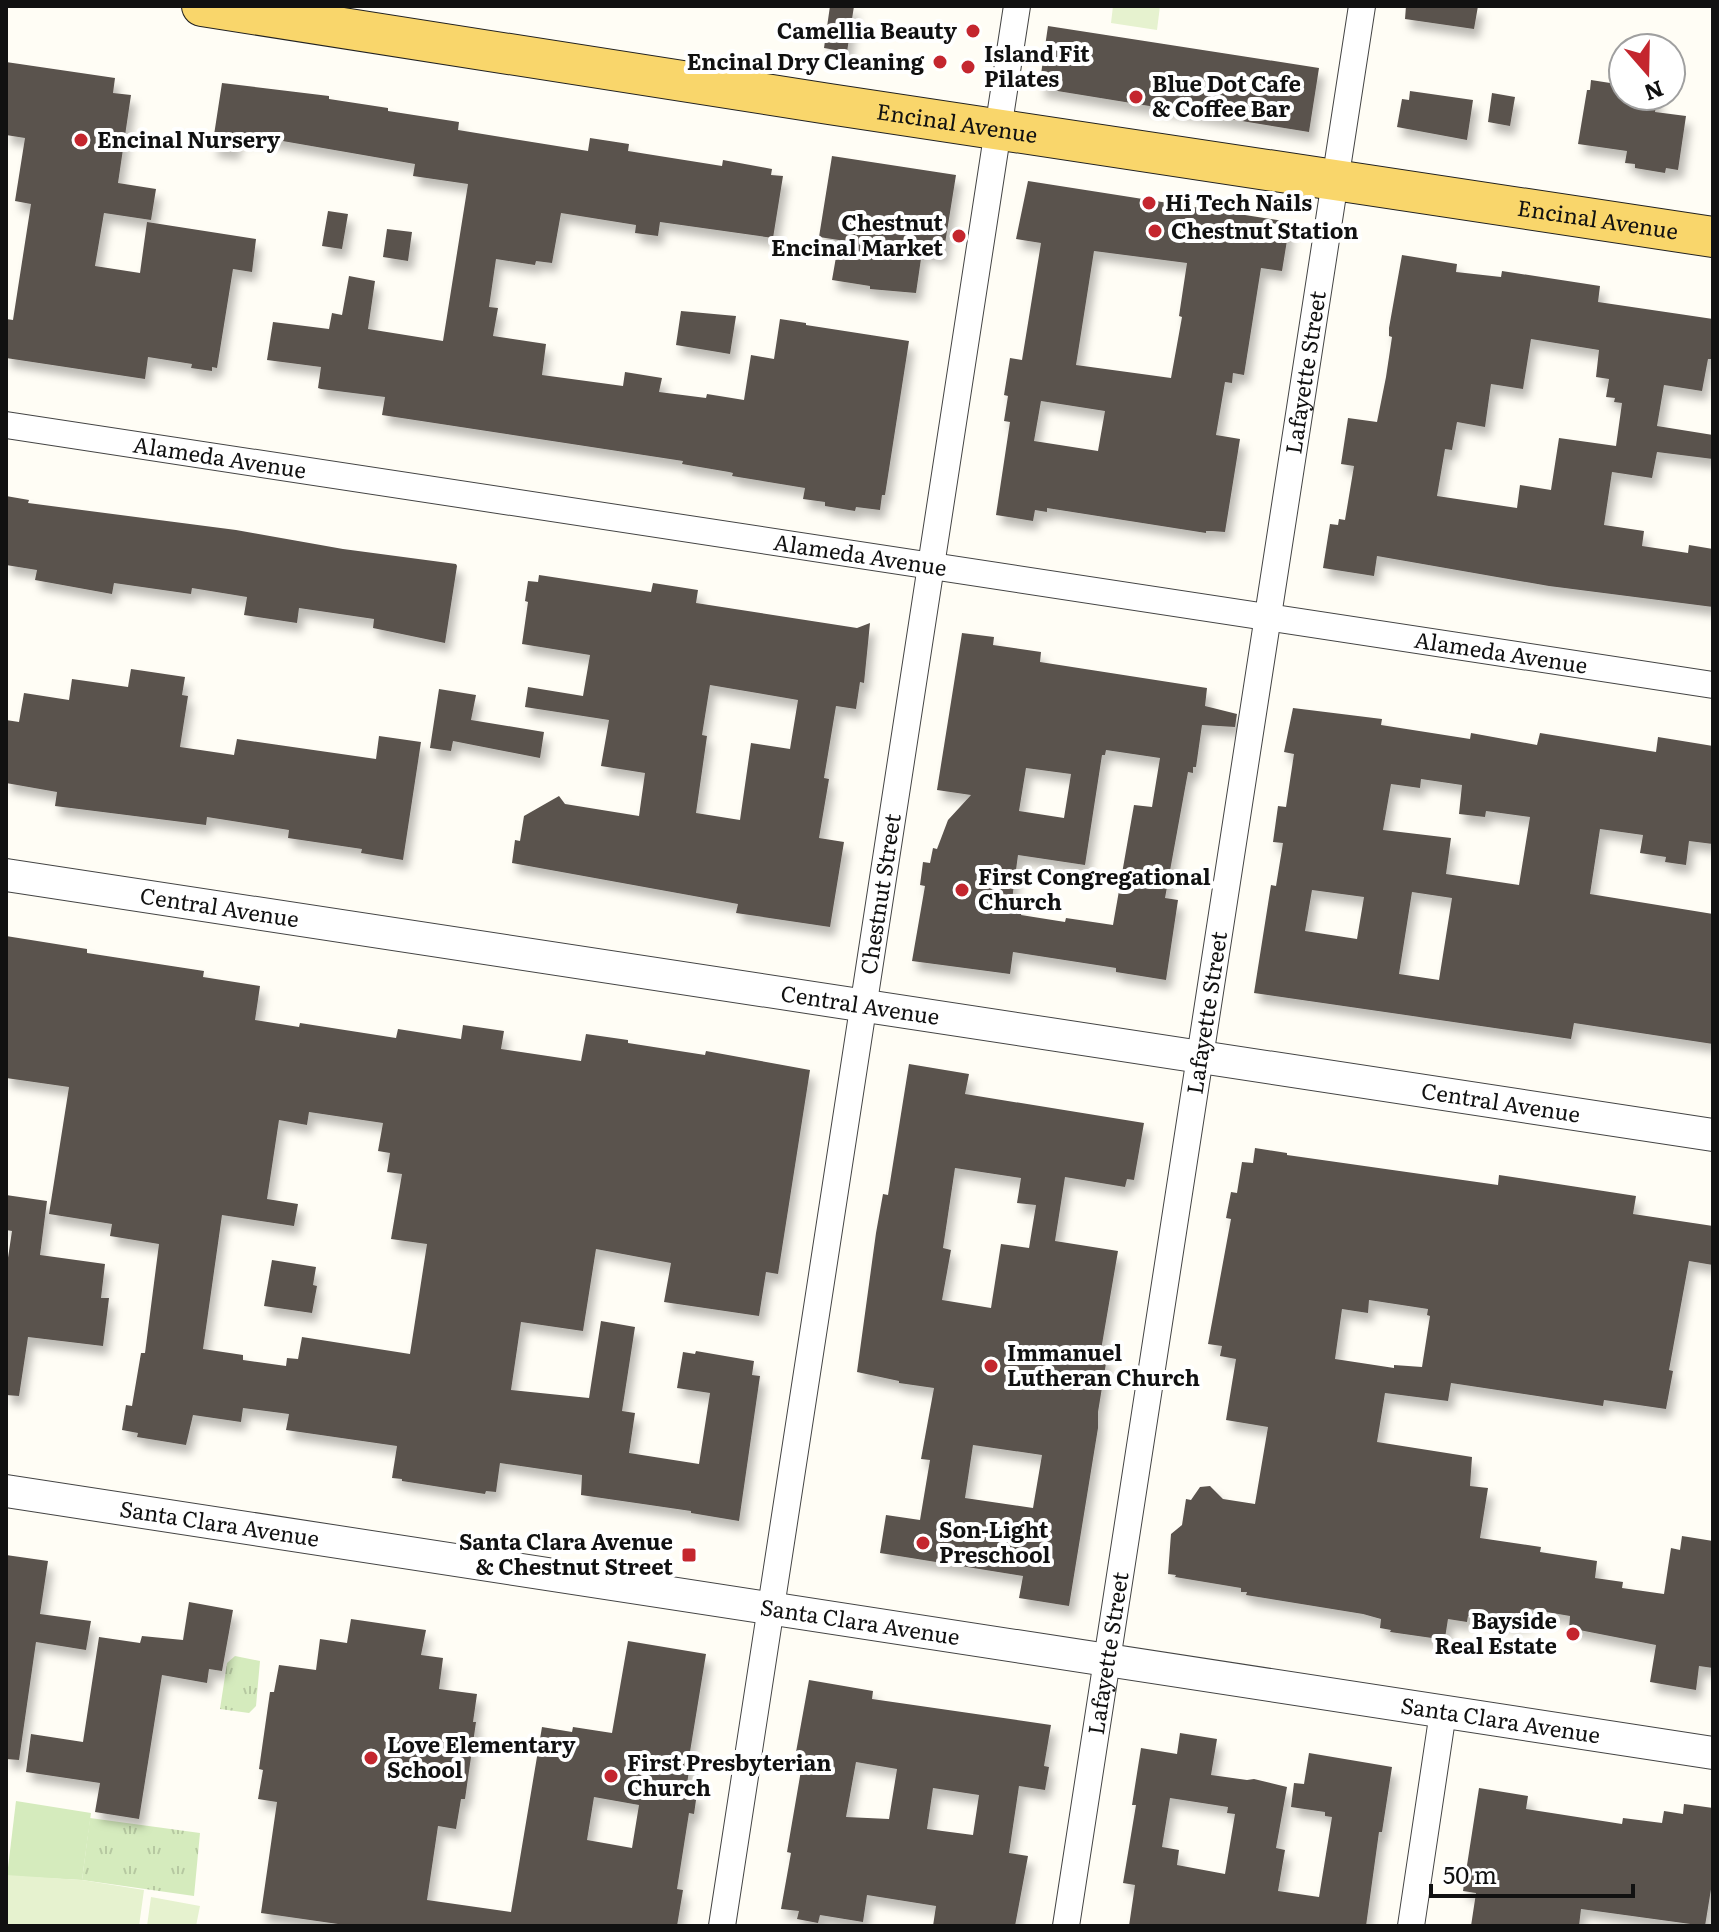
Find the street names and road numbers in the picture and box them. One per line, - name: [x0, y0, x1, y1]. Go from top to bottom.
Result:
- street label: Encinal Avenue: [874, 93, 1040, 150]
- street label: Encinal Avenue: [1515, 190, 1681, 247]
- street label: Lafayette Street: [1275, 288, 1333, 456]
- street label: Alameda Avenue: [131, 427, 309, 486]
- street label: Alameda Avenue: [771, 524, 949, 583]
- street label: Alameda Avenue: [1412, 622, 1590, 681]
- street label: Chestnut Street: [850, 811, 908, 977]
- street label: Central Avenue: [138, 878, 301, 934]
- street label: Lafayette Street: [1176, 929, 1234, 1096]
- street label: Central Avenue: [779, 975, 942, 1032]
- street label: Central Avenue: [1419, 1073, 1583, 1130]
- street label: Santa Clara Avenue: [118, 1491, 322, 1554]
- street label: Lafayette Street: [1078, 1569, 1135, 1737]
- street label: Santa Clara Avenue: [758, 1589, 962, 1652]
- street label: Santa Clara Avenue: [1399, 1687, 1603, 1750]

